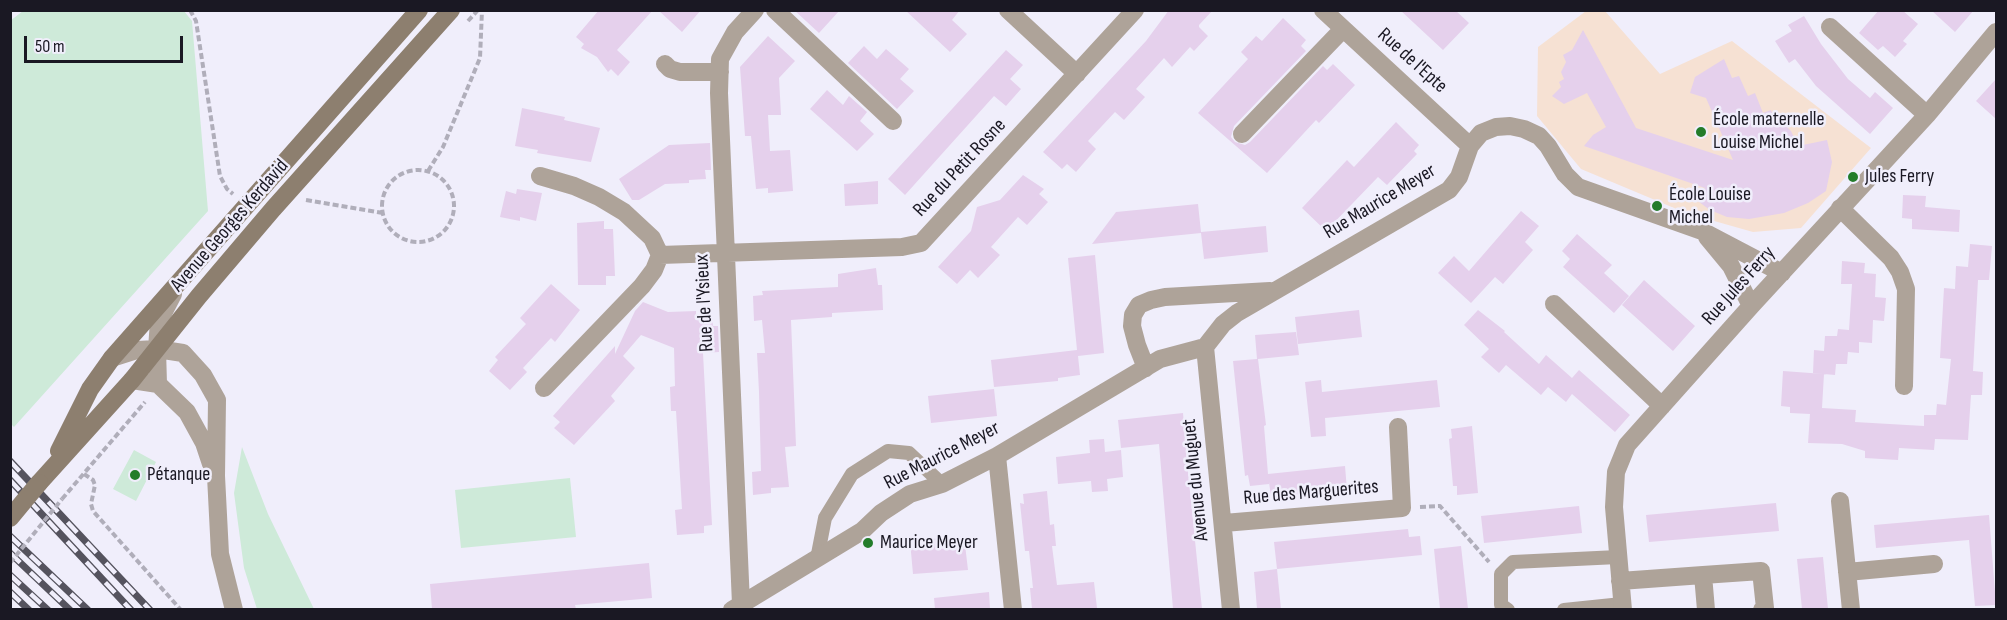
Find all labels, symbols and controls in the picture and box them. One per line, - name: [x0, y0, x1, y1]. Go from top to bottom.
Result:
- street label: Rue de l'Epte: [1372, 23, 1452, 99]
- scale bar: [27, 24, 186, 62]
- text: 50 m: [35, 36, 65, 57]
- place label: École maternelle Louise Michel: [1713, 108, 1825, 155]
- street label: Rue du Petit Rosne: [908, 114, 1012, 222]
- marker: École maternelle Louise Michel: [1694, 125, 1708, 139]
- street label: Avenue Georges Kerdavid: [166, 155, 294, 297]
- street label: Rue Maurice Meyer: [1320, 159, 1440, 245]
- place label: Jules Ferry: [1865, 165, 1934, 189]
- marker: Jules Ferry: [1846, 170, 1860, 184]
- place label: École Louise Michel: [1669, 183, 1751, 230]
- marker: École Louise Michel: [1650, 199, 1664, 213]
- street label: Rue Jules Ferry: [1697, 242, 1781, 330]
- street label: Rue de l'Ysieux: [690, 254, 720, 352]
- street label: Rue Maurice Meyer: [880, 417, 1004, 495]
- street label: Avenue du Muguet: [1178, 418, 1214, 542]
- place label: Pétanque: [147, 463, 210, 487]
- marker: Pétanque: [128, 468, 142, 482]
- street label: Rue des Marguerites: [1243, 475, 1379, 511]
- place label: Maurice Meyer: [880, 531, 978, 555]
- marker: Maurice Meyer: [861, 536, 875, 550]

